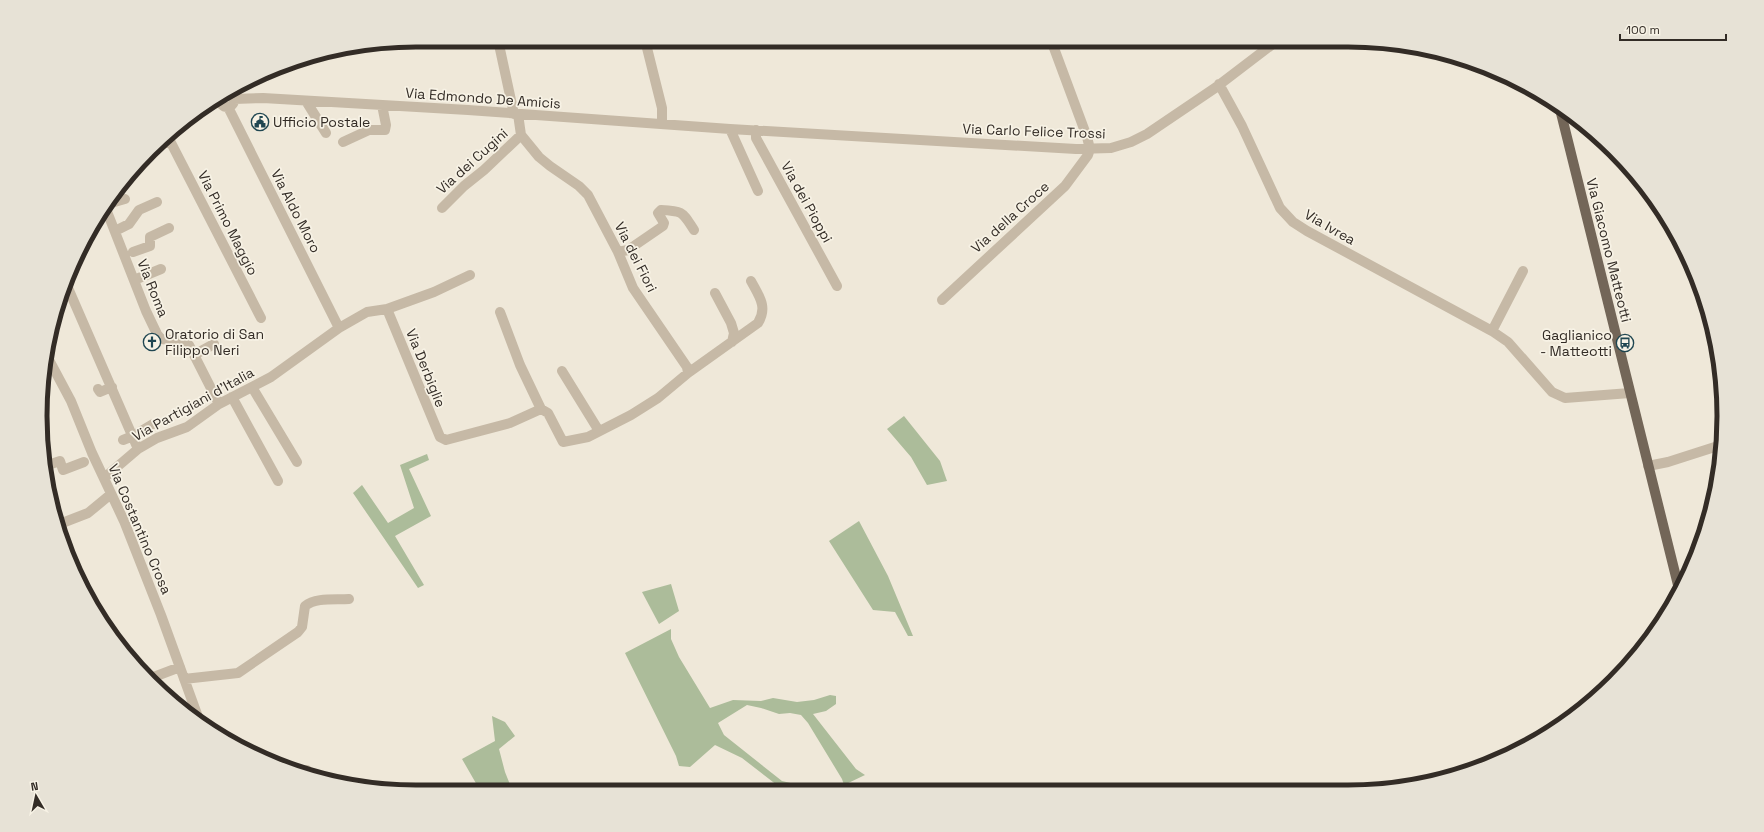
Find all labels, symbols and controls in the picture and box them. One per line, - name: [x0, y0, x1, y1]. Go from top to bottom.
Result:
- scale bar: [1620, 16, 1726, 42]
- text: 100 m: [1626, 22, 1660, 38]
- street label: Via Edmondo De Amicis: [405, 84, 561, 112]
- public building icon: Ufficio Postale: [250, 112, 270, 132]
- place label: Ufficio Postale: [273, 113, 370, 131]
- street label: Via Carlo Felice Trossi: [962, 120, 1106, 142]
- street label: Via dei Cugini: [433, 124, 511, 198]
- street label: Via dei Pioppi: [777, 158, 837, 246]
- street label: Via Aldo Moro: [267, 166, 325, 256]
- street label: Via Primo Maggio: [194, 168, 262, 278]
- street label: Via Giacomo Matteotti: [1582, 176, 1636, 324]
- street label: Via della Croce: [967, 177, 1053, 257]
- street label: Via Ivrea: [1301, 205, 1359, 249]
- street label: Via dei Fiori: [611, 219, 661, 295]
- street label: Via Roma: [133, 256, 173, 320]
- place label: Oratorio di San Filippo Neri: [165, 325, 264, 359]
- street label: Via Derbiglie: [402, 326, 450, 410]
- place label: Gaglianico - Matteotti: [1540, 326, 1612, 360]
- church icon: Oratorio di San Filippo Neri: [142, 332, 162, 352]
- bus stop icon: Gaglianico - Matteotti: [1615, 333, 1635, 353]
- street label: Via Partigiani d'Italia: [129, 363, 257, 445]
- street label: Via Costantino Crosa: [104, 461, 176, 597]
- north arrow: [16, 776, 56, 816]
- text: N: [30, 779, 39, 794]

